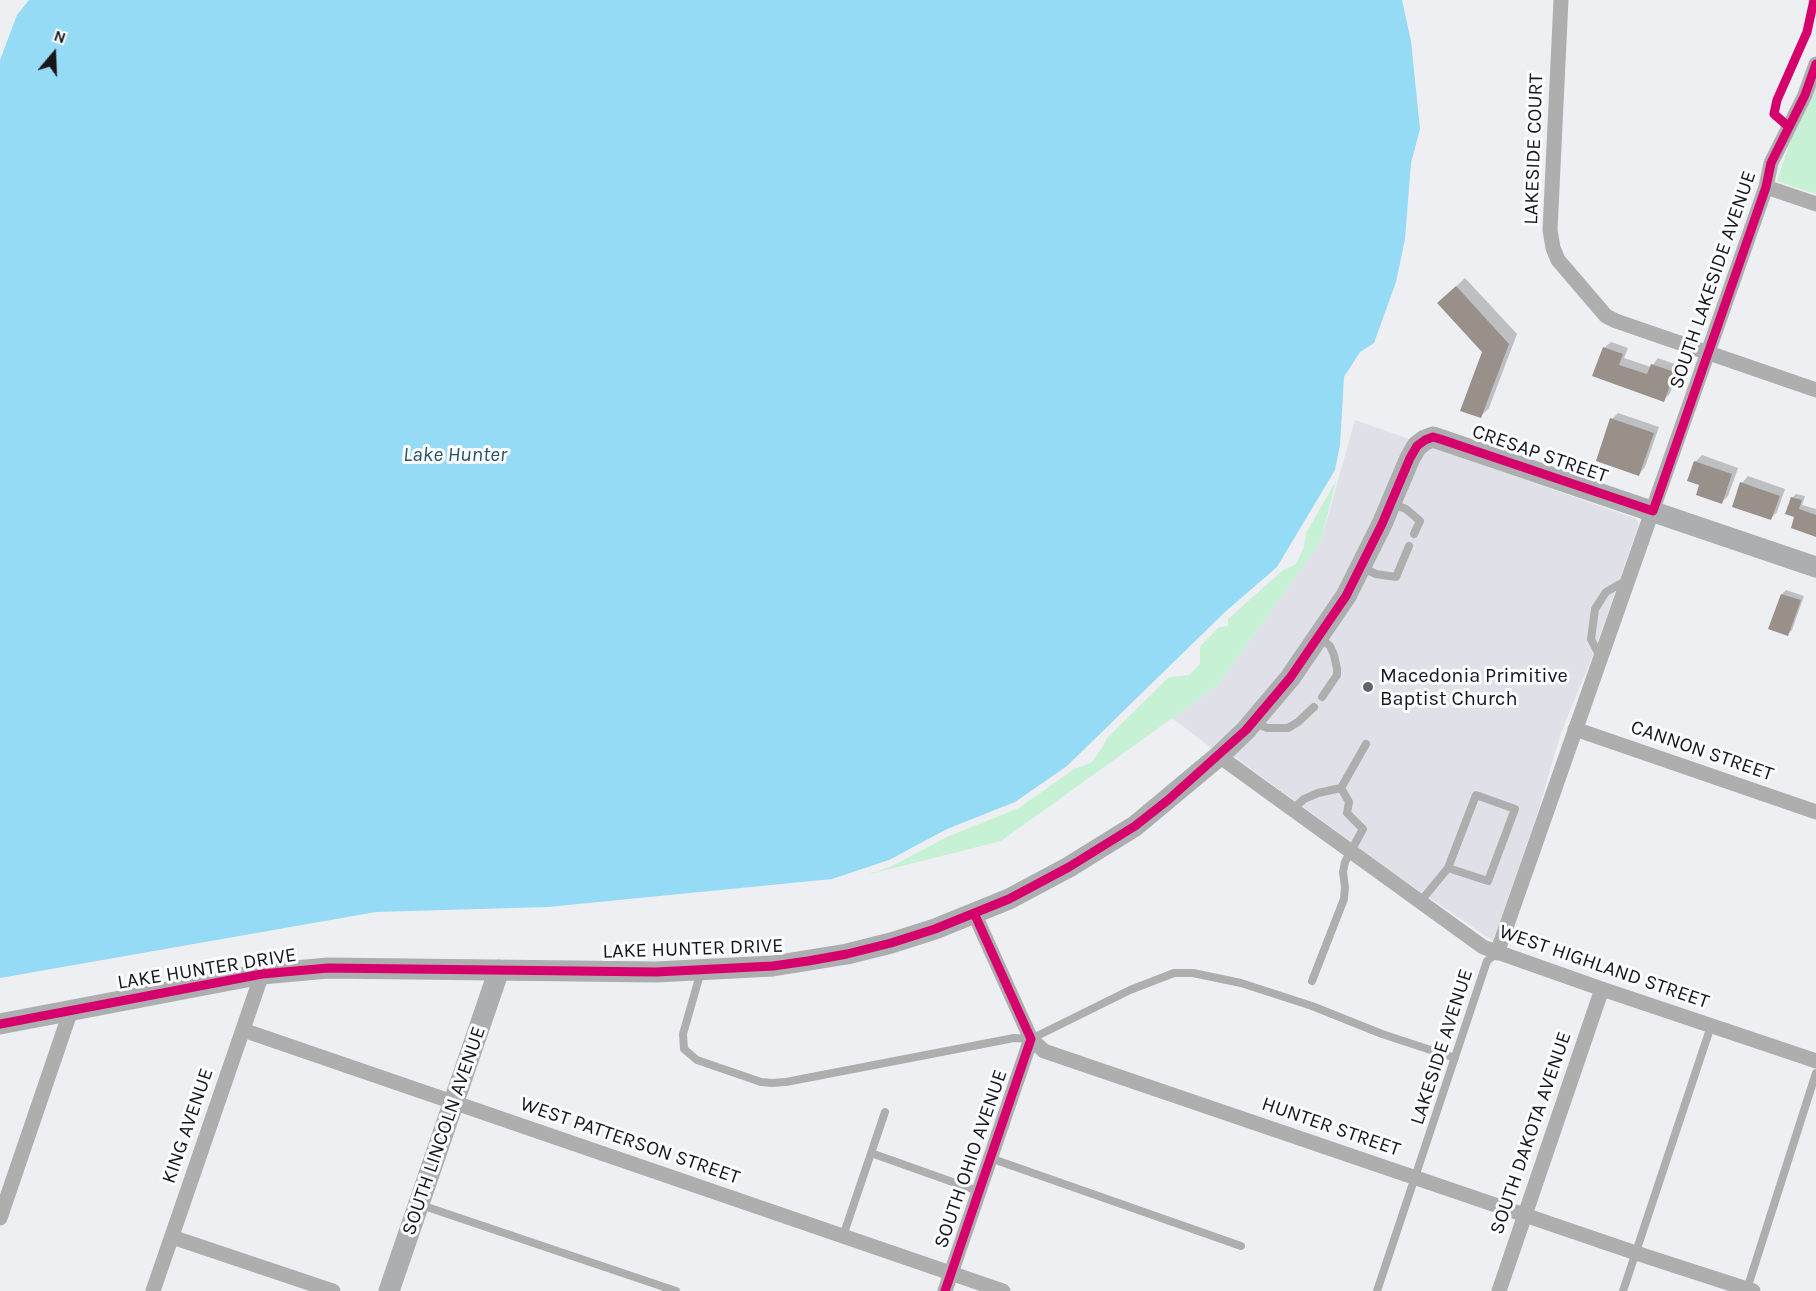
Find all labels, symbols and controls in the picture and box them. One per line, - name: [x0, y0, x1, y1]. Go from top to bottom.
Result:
- north arrow: [24, 24, 84, 84]
- text: N: [51, 26, 69, 47]
- street label: LAKESIDE COURT: [1519, 73, 1549, 225]
- street label: SOUTH LAKESIDE AVENUE: [1664, 168, 1762, 392]
- street label: CRESAP STREET: [1469, 420, 1611, 488]
- water label: Lake Hunter: [403, 442, 507, 468]
- place label: Macedonia Primitive Baptist Church: [1380, 664, 1568, 711]
- marker: Macedonia Primitive Baptist Church: [1361, 680, 1375, 694]
- street label: CANNON STREET: [1628, 715, 1776, 787]
- street label: WEST HIGHLAND STREET: [1496, 920, 1712, 1014]
- street label: LAKE HUNTER DRIVE: [602, 934, 784, 964]
- street label: LAKE HUNTER DRIVE: [116, 943, 298, 995]
- street label: LAKESIDE AVENUE: [1405, 966, 1479, 1128]
- street label: SOUTH LINCOLN AVENUE: [397, 1023, 491, 1239]
- street label: SOUTH DAKOTA AVENUE: [1485, 1029, 1577, 1237]
- street label: KING AVENUE: [157, 1065, 219, 1187]
- street label: SOUTH OHIO AVENUE: [929, 1067, 1013, 1251]
- street label: WEST PATTERSON STREET: [517, 1092, 743, 1190]
- street label: HUNTER STREET: [1258, 1092, 1404, 1162]

